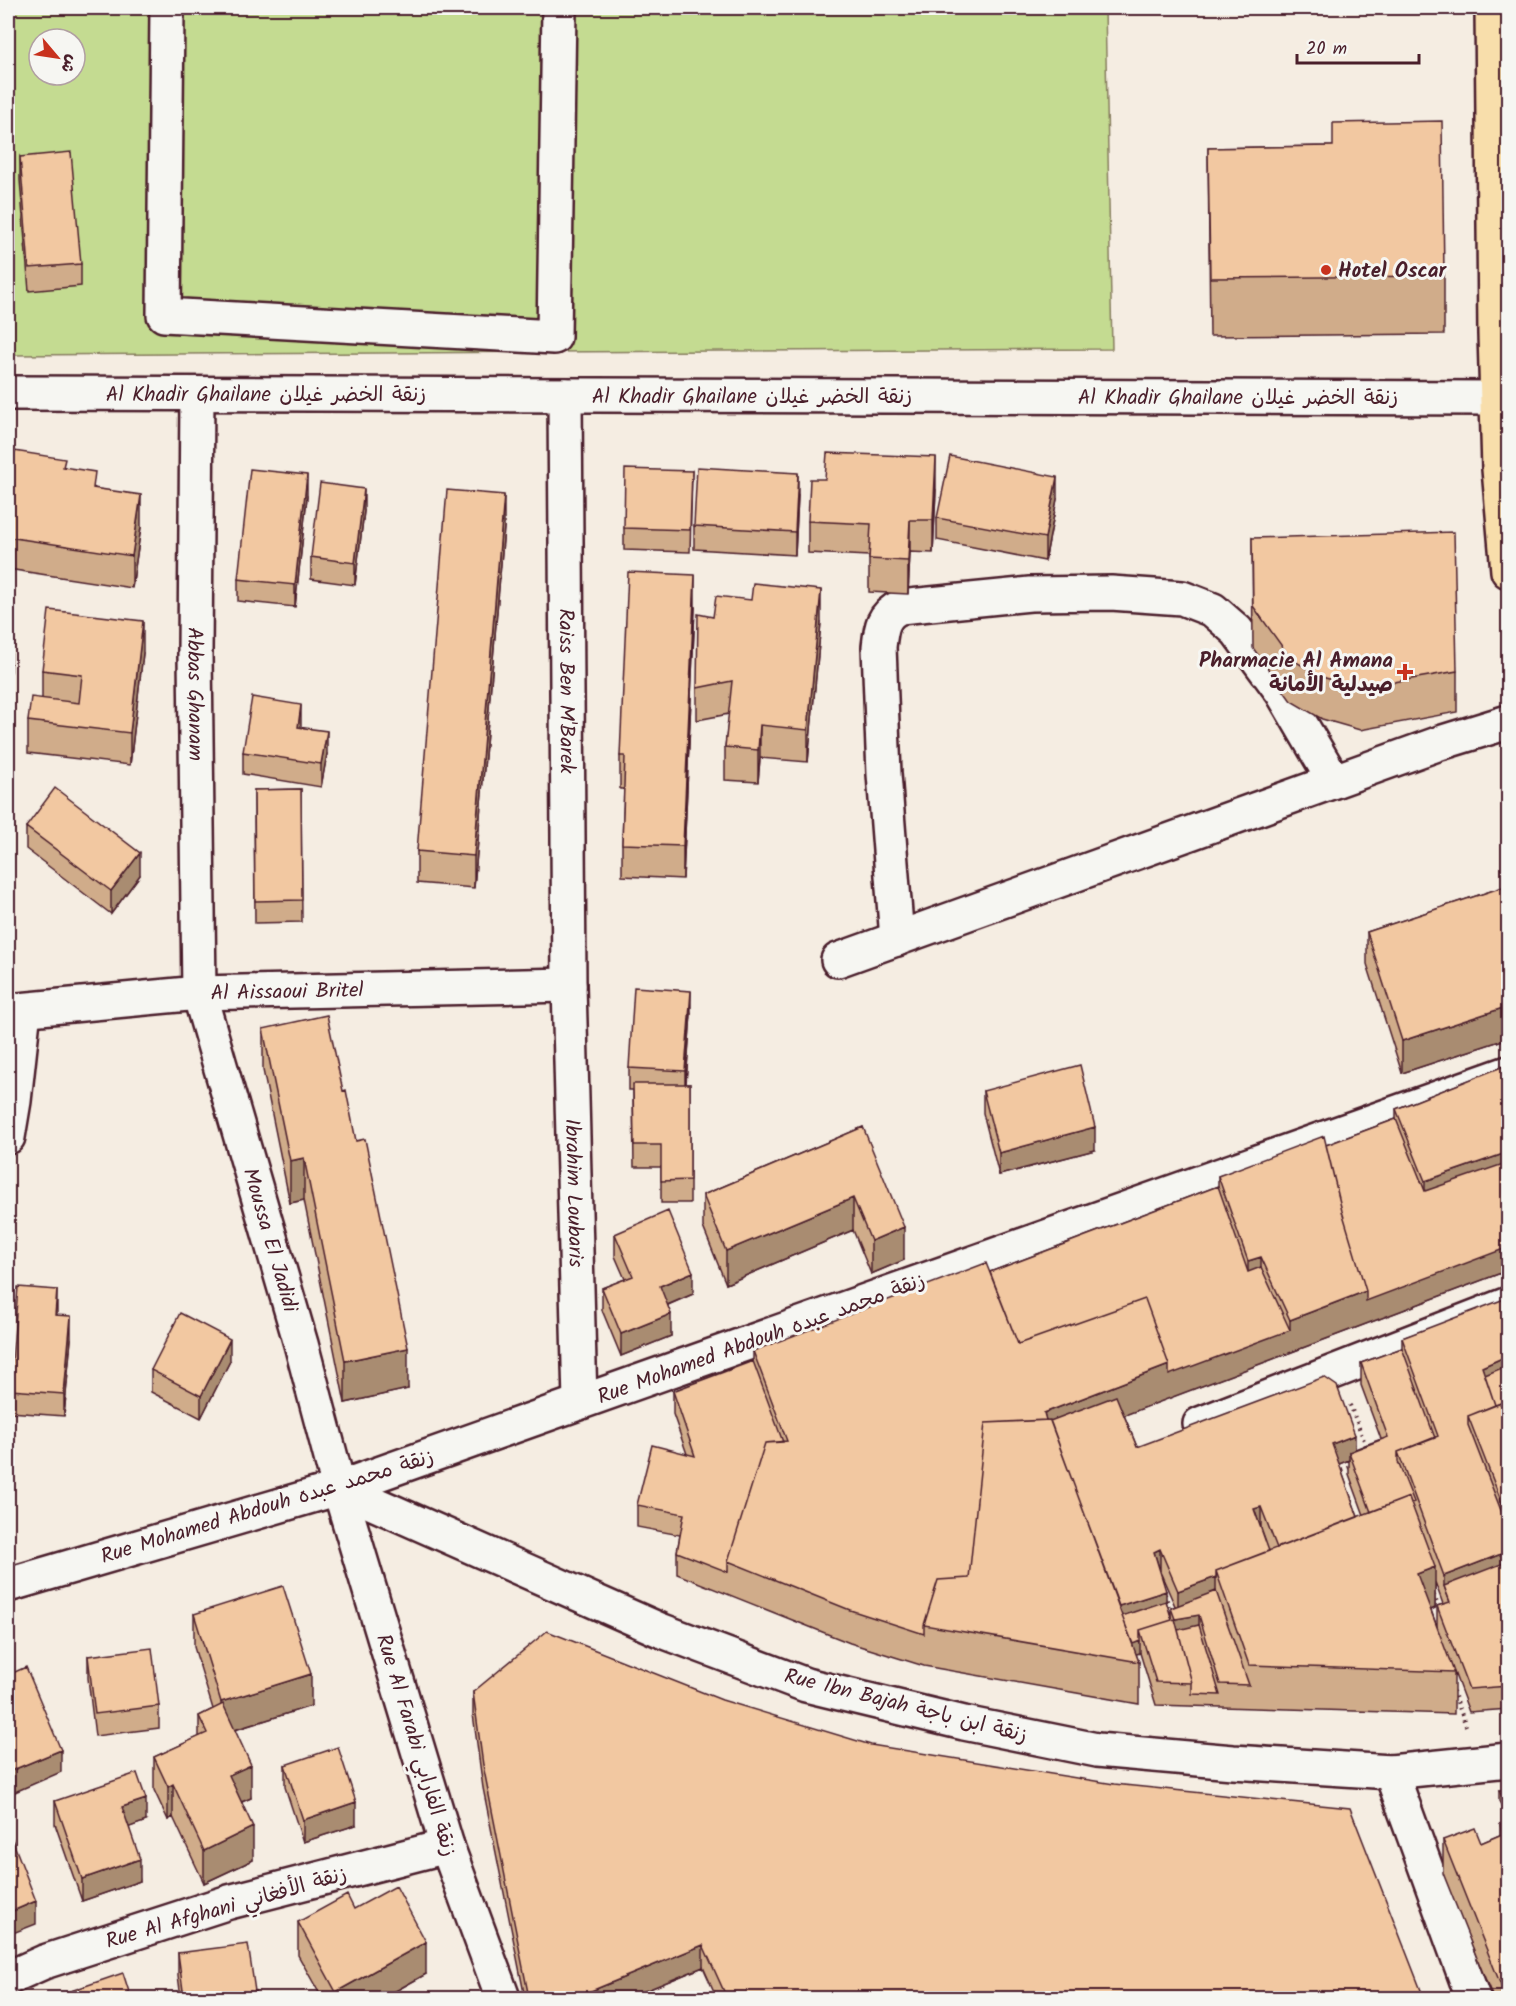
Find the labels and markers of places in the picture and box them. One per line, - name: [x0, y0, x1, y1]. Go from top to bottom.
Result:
- place label: Hotel Oscar: [1338, 255, 1447, 288]
- marker: Hotel Oscar: [1319, 263, 1333, 277]
- place label: Pharmacie Al Amana صيدلية الأمانة: [1199, 645, 1393, 702]
- marker: Pharmacie Al Amana صيدلية الأمانة: [1398, 665, 1412, 679]

